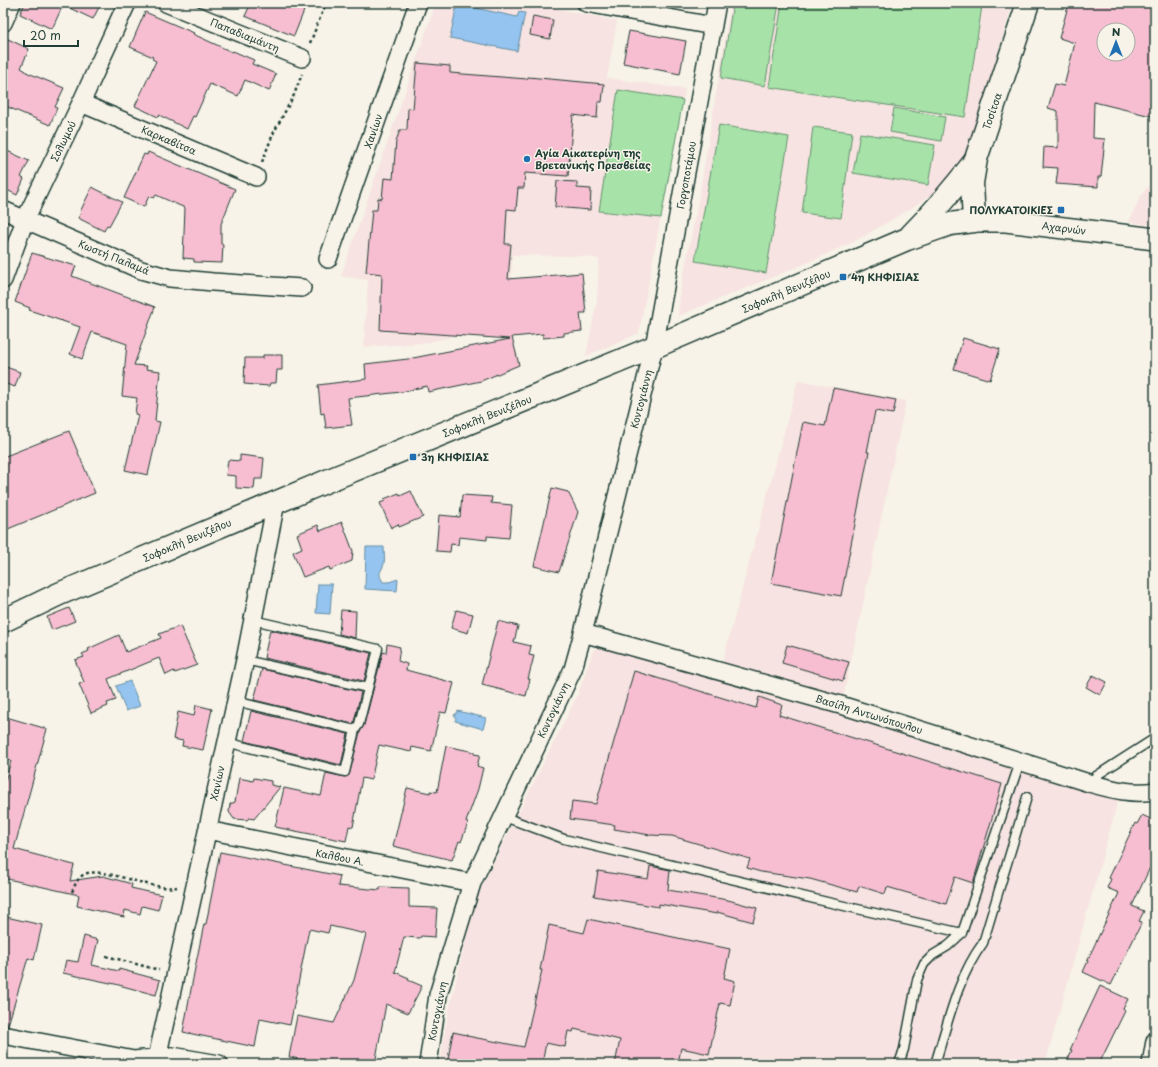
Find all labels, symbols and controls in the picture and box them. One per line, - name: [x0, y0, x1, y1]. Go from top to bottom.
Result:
- street label: Παπαδιαμάντη: [208, 14, 282, 55]
- scale bar: [24, 22, 78, 48]
- north arrow: [1096, 22, 1136, 62]
- text: N: [1112, 23, 1121, 40]
- text: 20 m: [30, 26, 61, 44]
- street label: Τοσίτσα: [978, 90, 1005, 131]
- street label: Χανίων: [360, 112, 385, 150]
- street label: Σολωμού: [46, 118, 79, 164]
- street label: Καρκαβίτσα: [139, 121, 199, 158]
- street label: Γοργοποτάμου: [672, 140, 699, 210]
- place label: Αγία Αικατερίνη της Βρετανικής Πρεσβείας: [534, 145, 651, 172]
- marker: Αγία Αικατερίνη της Βρετανικής Πρεσβείας: [522, 154, 532, 164]
- place label: ΠΟΛΥΚΑΤΟΙΚΙΕΣ: [970, 202, 1053, 217]
- marker: ΠΟΛΥΚΑΤΟΙΚΙΕΣ: [1056, 205, 1066, 215]
- street label: Αχαρνών: [1041, 217, 1087, 238]
- street label: Κωστή Παλαμά: [76, 235, 152, 278]
- street label: Σοφοκλή Βενιζέλου: [739, 265, 833, 316]
- place label: 4η ΚΗΦΙΣΙΑΣ: [851, 269, 919, 284]
- marker: 4η ΚΗΦΙΣΙΑΣ: [838, 272, 848, 282]
- street label: Κοντογιάννη: [626, 368, 655, 430]
- street label: Σοφοκλή Βενιζέλου: [440, 391, 534, 440]
- place label: 3η ΚΗΦΙΣΙΑΣ: [421, 449, 489, 464]
- marker: 3η ΚΗΦΙΣΙΑΣ: [408, 452, 418, 462]
- street label: Σοφοκλή Βενιζέλου: [140, 514, 234, 565]
- street label: Κοντογιάννη: [533, 679, 572, 740]
- street label: Βασίλη Αντωνόπουλου: [814, 690, 925, 737]
- street label: Χανίων: [205, 764, 228, 802]
- street label: Καλβου Α.: [314, 844, 366, 869]
- street label: Κοντογιάννη: [423, 980, 450, 1042]

